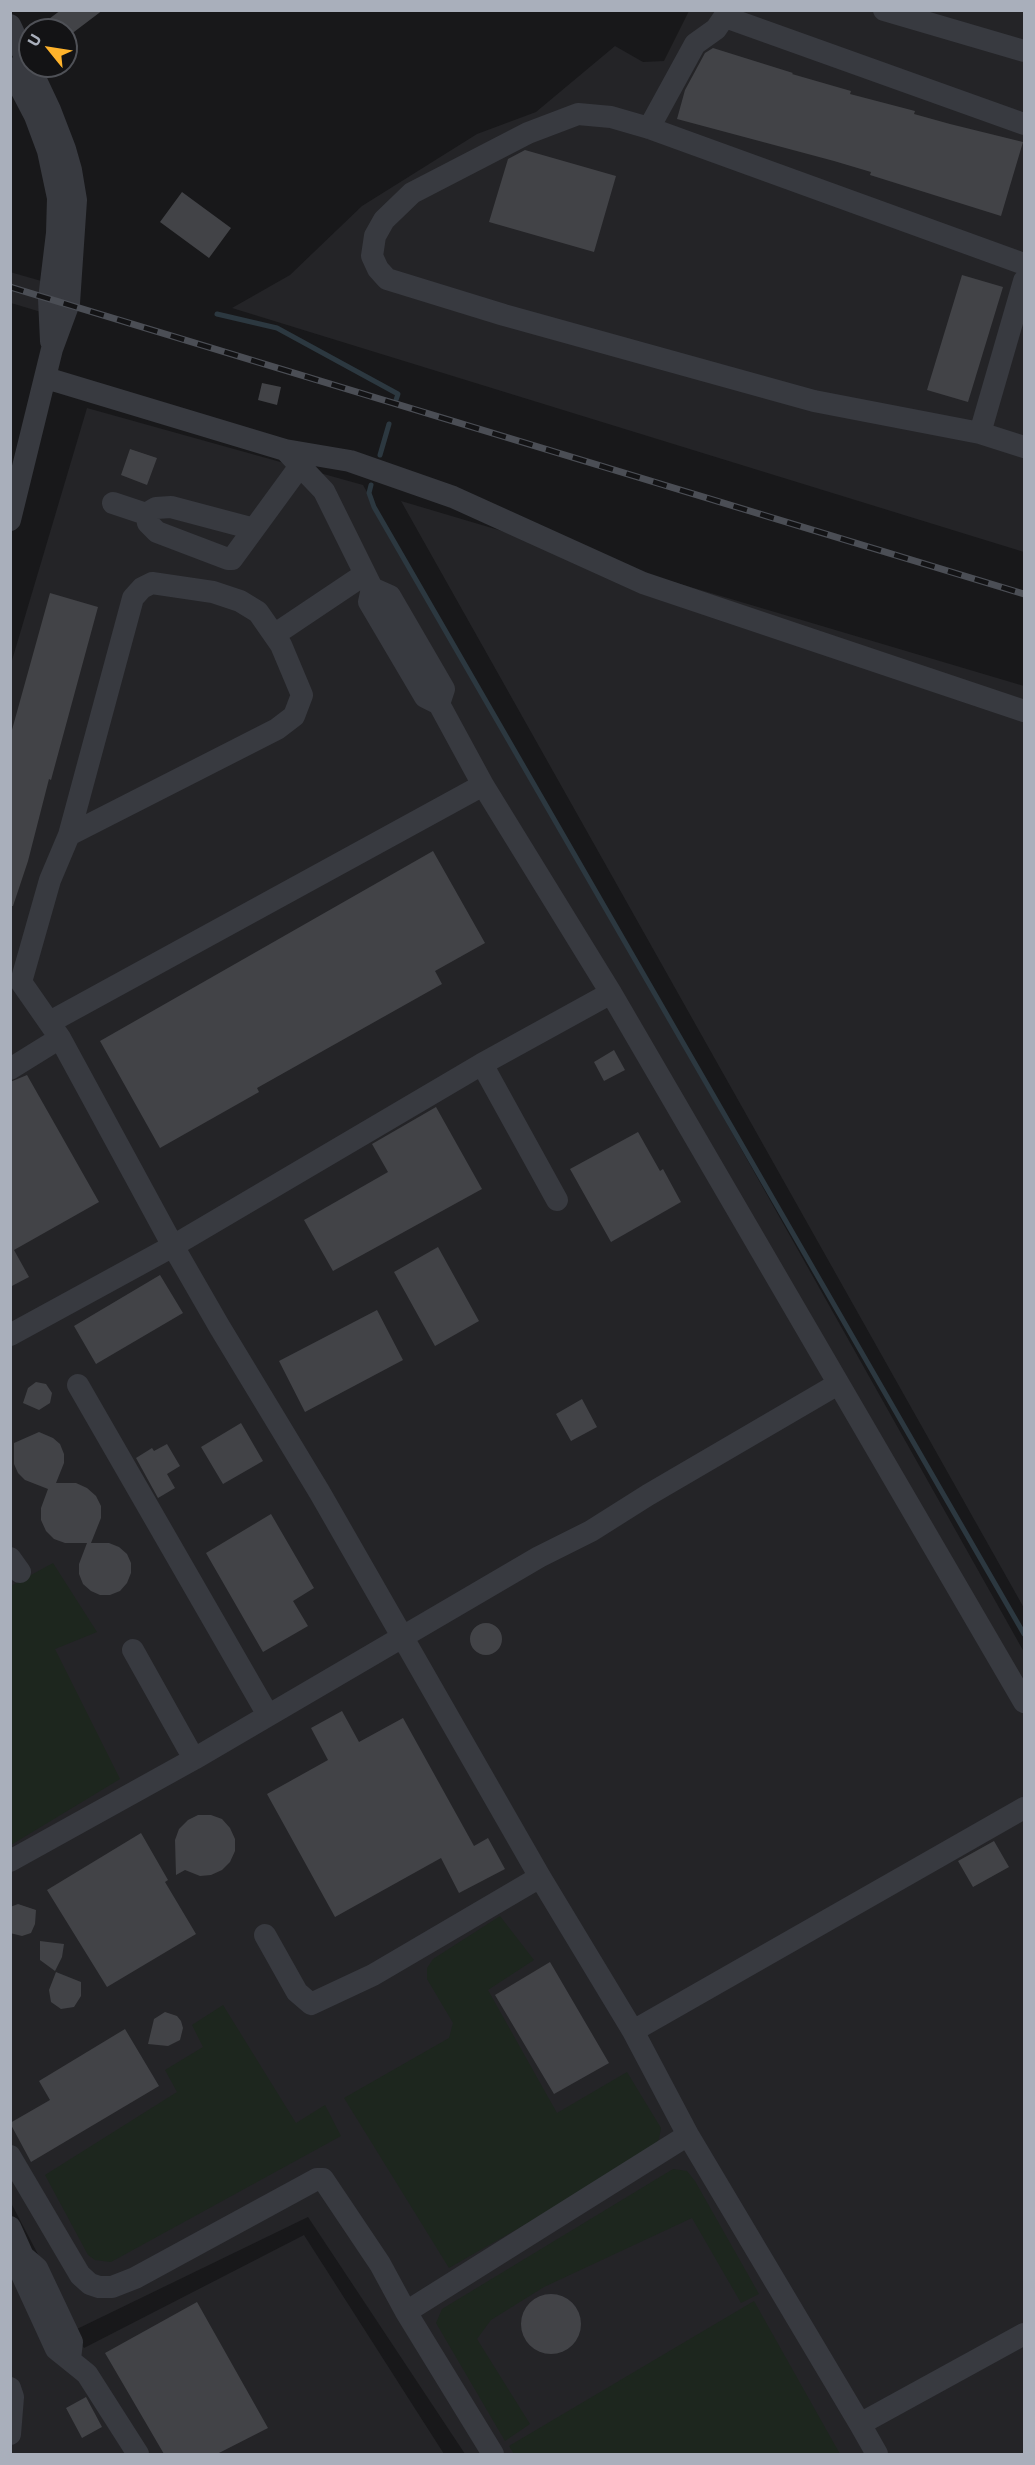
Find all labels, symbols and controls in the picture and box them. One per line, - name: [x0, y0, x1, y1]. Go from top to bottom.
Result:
- north arrow: [18, 18, 78, 78]
- text: U: [23, 30, 46, 50]

